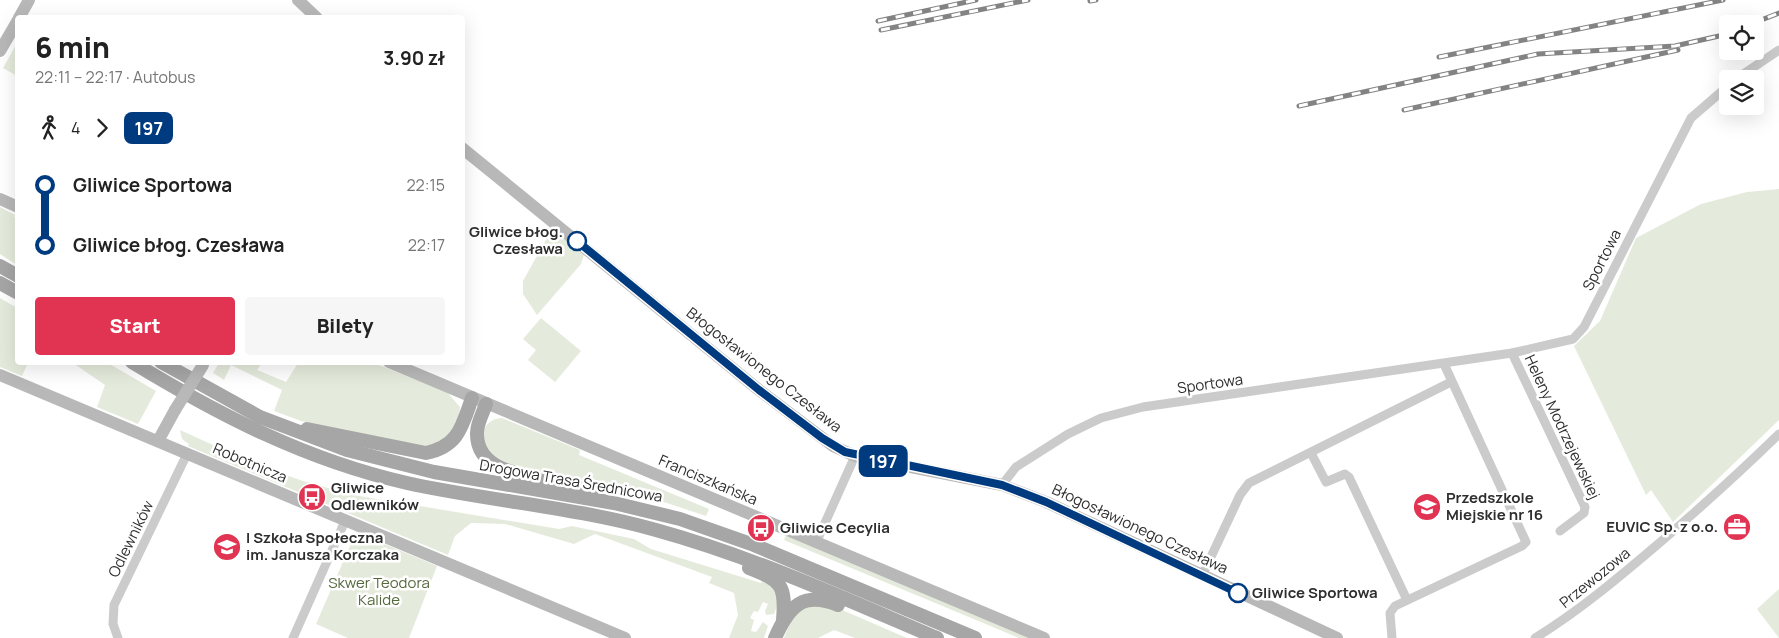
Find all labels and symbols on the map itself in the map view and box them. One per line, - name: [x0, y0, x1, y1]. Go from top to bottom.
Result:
- place label: Gliwice błog. Czesława: [469, 221, 563, 259]
- street label: Sportowa: [1577, 226, 1626, 294]
- marker: Gliwice błog. Czesława: [567, 231, 587, 251]
- street label: Błogosławionego Czesława: [682, 302, 846, 437]
- street label: Heleny Modrzejewskiej: [1520, 351, 1605, 502]
- street label: Sportowa: [1176, 369, 1244, 399]
- street label: Robotnicza: [210, 438, 290, 488]
- line badge: 197: [854, 445, 912, 477]
- street label: Franciszkańska: [655, 449, 761, 510]
- street label: Drogowa Trasa Średnicowa: [478, 454, 664, 507]
- place label: Gliwice Odlewników: [331, 477, 419, 515]
- street label: Błogosławionego Czesława: [1049, 478, 1232, 579]
- bus stop icon: Gliwice Odlewników: [297, 482, 327, 512]
- place label: Przedszkole Miejskie nr 16: [1446, 487, 1543, 525]
- school or university icon: Przedszkole Miejskie nr 16: [1412, 492, 1442, 522]
- street label: Odlewników: [103, 496, 158, 581]
- office icon: EUVIC Sp. z o.o.: [1722, 512, 1752, 542]
- bus stop icon: Gliwice Cecylia: [746, 513, 776, 543]
- place label: EUVIC Sp. z o.o.: [1606, 516, 1718, 537]
- place label: Gliwice Cecylia: [780, 517, 890, 538]
- place label: I Szkoła Społeczna im. Janusza Korczaka: [246, 527, 399, 565]
- school or university icon: I Szkoła Społeczna im. Janusza Korczaka: [212, 532, 242, 562]
- street label: Przewozowa: [1555, 543, 1634, 613]
- park label: Skwer Teodora Kalide: [328, 572, 430, 610]
- place label: Gliwice Sportowa: [1252, 582, 1378, 603]
- marker: Gliwice Sportowa: [1228, 583, 1248, 603]

